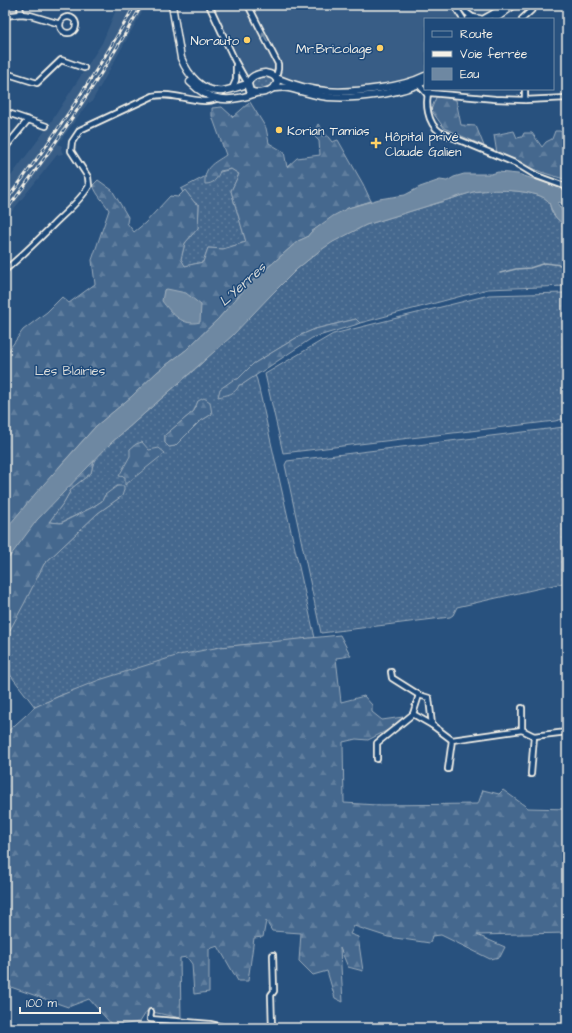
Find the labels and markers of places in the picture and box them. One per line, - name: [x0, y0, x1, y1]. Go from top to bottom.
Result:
- place label: Norauto: [191, 32, 240, 50]
- marker: Norauto: [242, 35, 252, 45]
- place label: Mr.Bricolage: [296, 40, 372, 59]
- marker: Mr.Bricolage: [375, 43, 385, 53]
- place label: Korian Tamias: [287, 122, 370, 140]
- marker: Korian Tamias: [274, 125, 284, 135]
- place label: Hôpital privé Claude Galien: [385, 128, 462, 161]
- marker: Hôpital privé Claude Galien: [370, 137, 382, 149]

